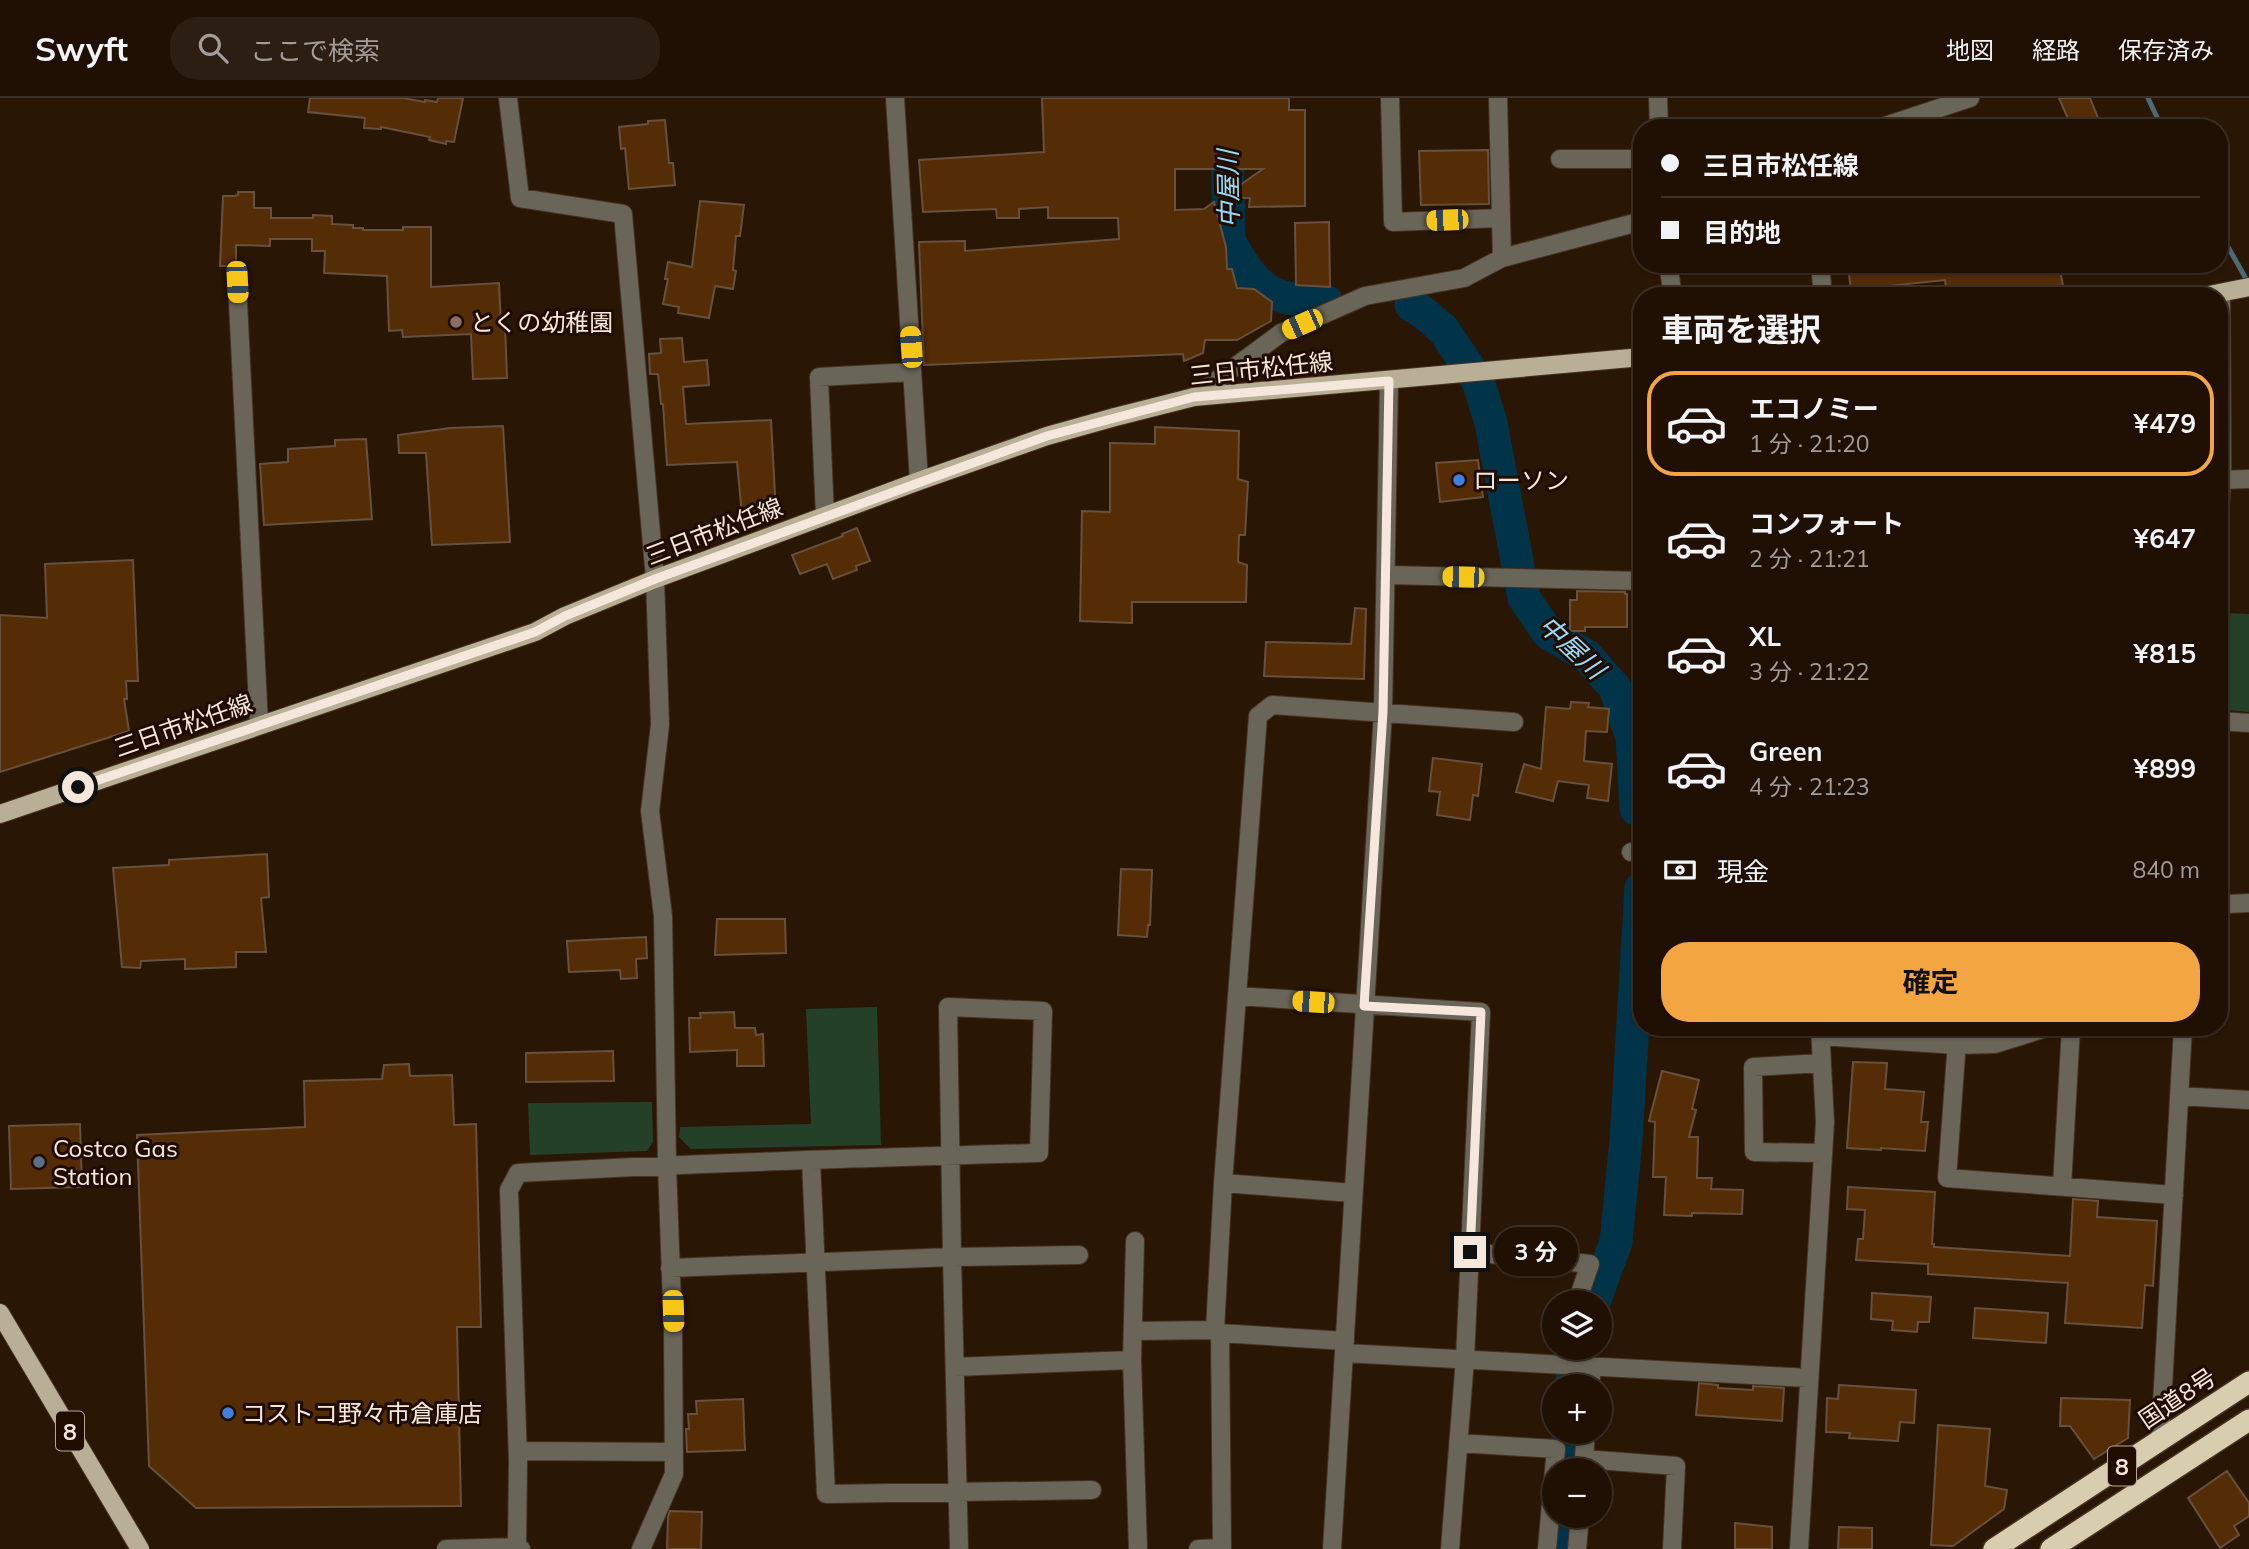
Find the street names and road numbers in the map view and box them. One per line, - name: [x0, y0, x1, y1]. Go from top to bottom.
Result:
- street label: 三日市松任線: [1188, 346, 1334, 390]
- street label: 三日市松任線: [641, 491, 787, 571]
- street label: 三日市松任線: [110, 687, 256, 763]
- street label: 国道8号: [2133, 1361, 2221, 1435]
- road number: 8: [56, 1412, 84, 1450]
- road number: 8: [2108, 1446, 2136, 1485]

